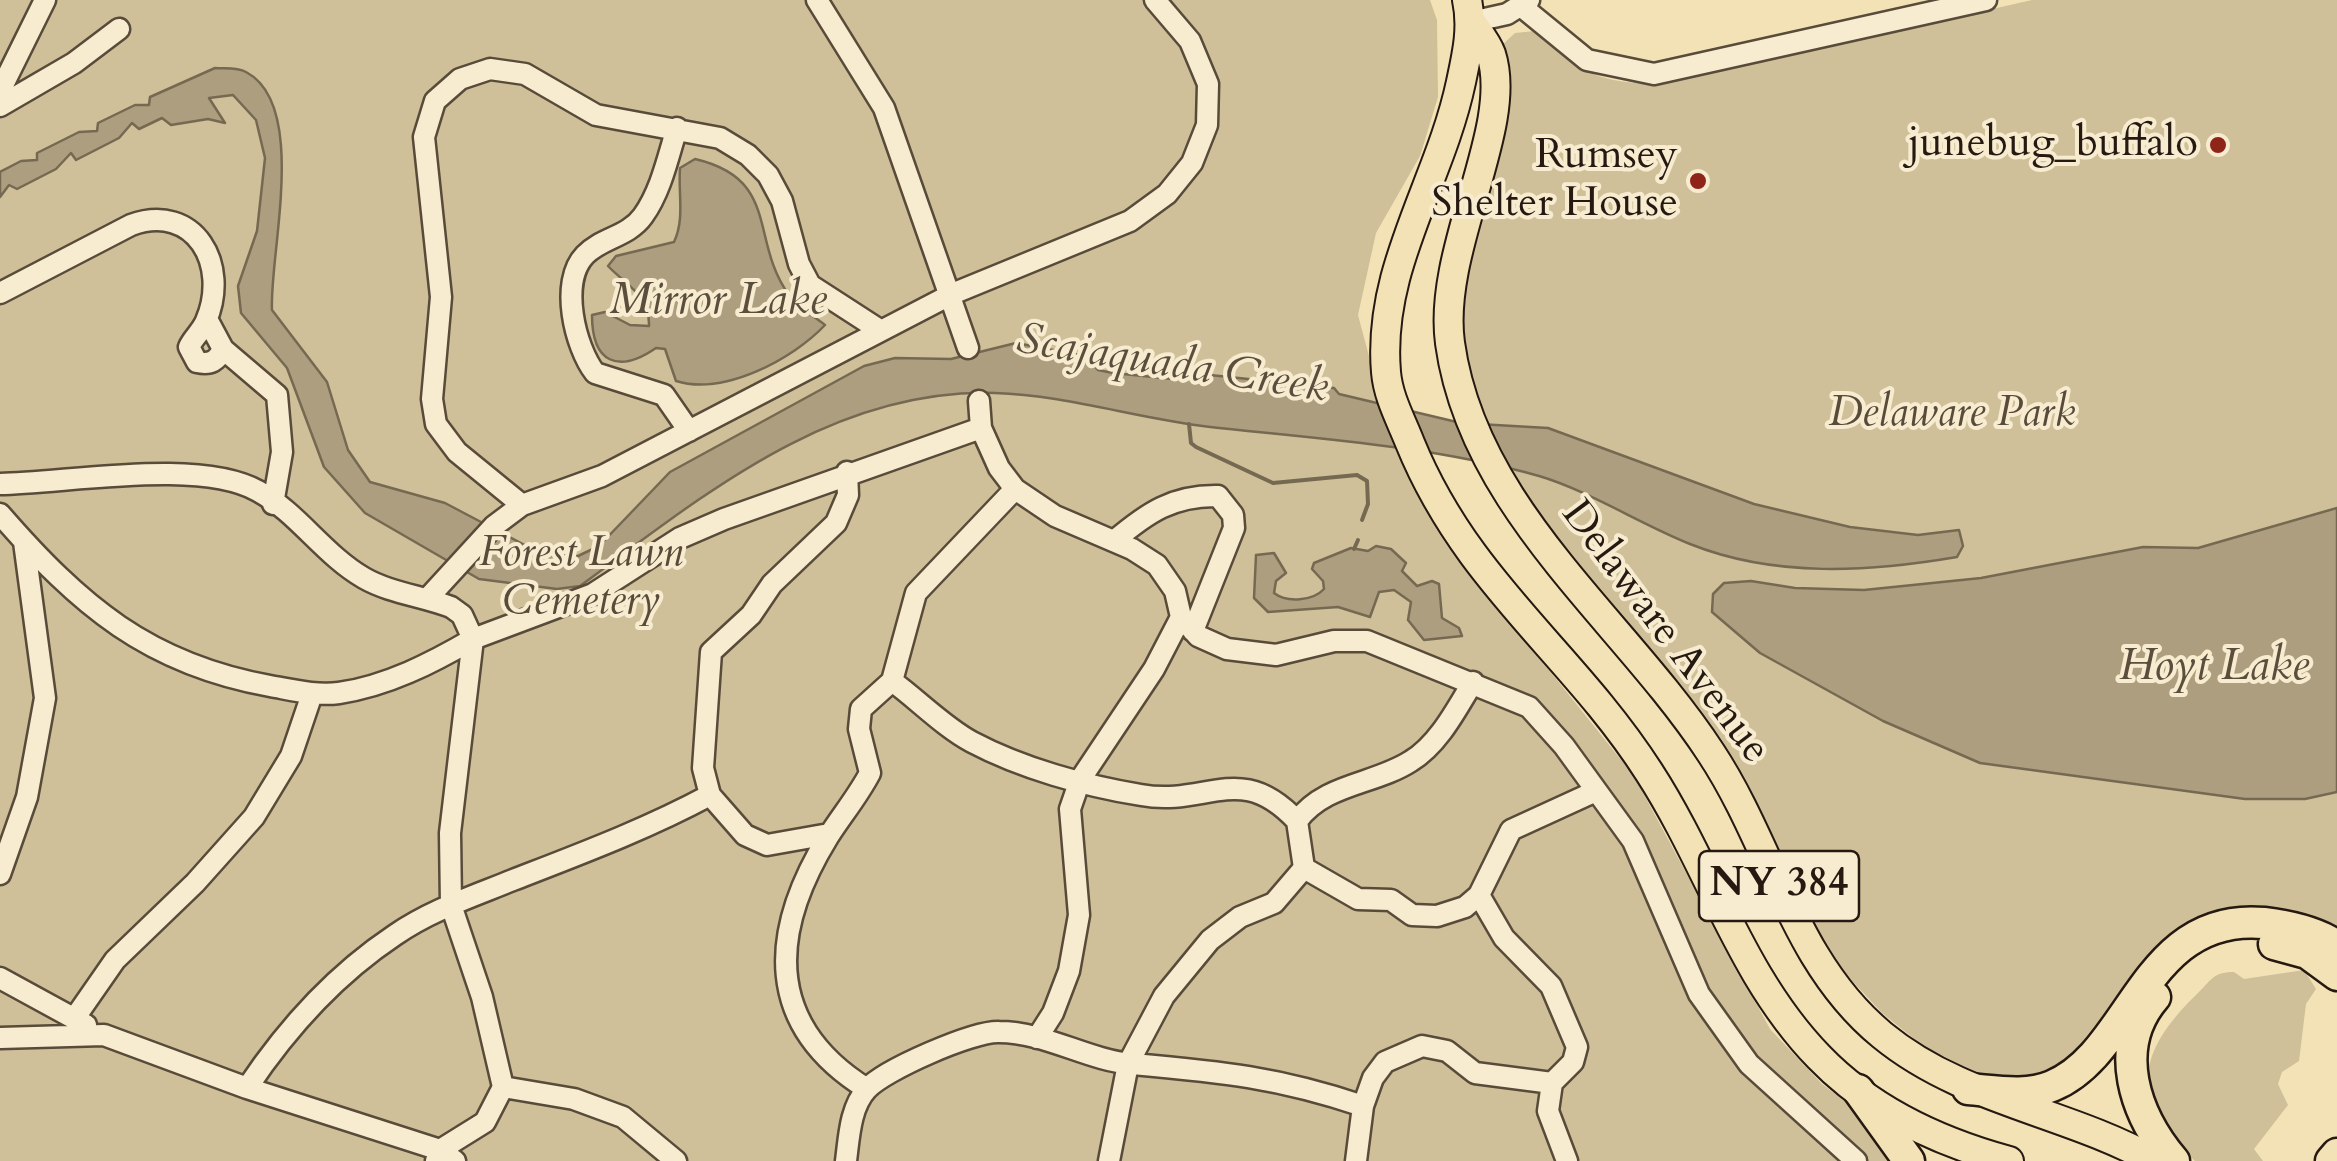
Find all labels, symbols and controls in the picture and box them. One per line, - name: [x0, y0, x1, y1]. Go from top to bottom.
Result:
- place label: junebug_buffalo: [1908, 120, 2198, 170]
- place label: Rumsey Shelter House: [1431, 132, 1678, 230]
- marker: junebug_buffalo: [2207, 134, 2229, 156]
- marker: Rumsey Shelter House: [1687, 170, 1709, 192]
- water label: Mirror Lake: [609, 276, 827, 330]
- water label: Scajaquada Creek: [1012, 315, 1332, 417]
- park label: Delaware Park: [1829, 390, 2075, 440]
- street label: Delaware Avenue: [1549, 492, 1779, 774]
- park label: Forest Lawn Cemetery: [479, 530, 683, 628]
- water label: Hoyt Lake: [2119, 642, 2309, 696]
- road number: NY 384: [1699, 851, 1859, 921]

